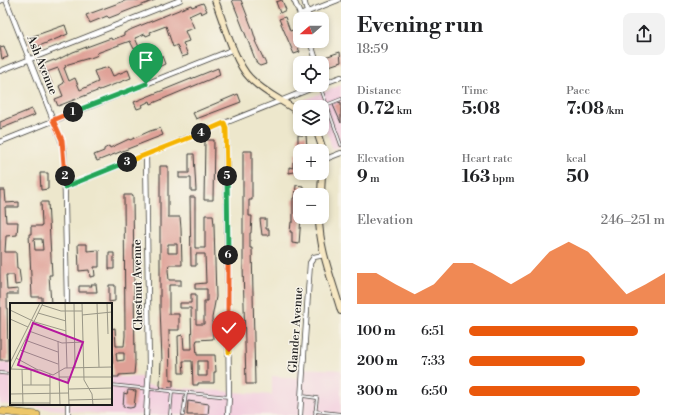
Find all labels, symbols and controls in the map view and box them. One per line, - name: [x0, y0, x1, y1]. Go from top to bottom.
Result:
- north arrow: [293, 12, 329, 48]
- map controls: [293, 12, 329, 224]
- text: Evening run: [357, 12, 483, 39]
- button: share: [623, 13, 665, 55]
- street label: Ash Avenue: [23, 32, 61, 97]
- text: 18:59: [357, 41, 388, 57]
- pin: [129, 43, 163, 84]
- icon: arrive: [135, 49, 157, 71]
- button: locate: [293, 56, 329, 92]
- text: Distance: [357, 84, 401, 98]
- text: Time: [462, 84, 488, 98]
- text: Pace: [566, 84, 590, 98]
- text: 0.72: [357, 98, 394, 120]
- text: 5:08: [462, 98, 500, 120]
- text: 7:08: [566, 98, 604, 120]
- button: layers: [293, 100, 329, 136]
- pin: 1: [63, 102, 83, 122]
- text: km: [394, 104, 412, 118]
- text: /km: [604, 104, 624, 118]
- text: 1: [70, 105, 76, 119]
- pin: 4: [191, 123, 211, 143]
- text: 4: [197, 126, 205, 140]
- button: +: [293, 144, 329, 180]
- pin: 3: [117, 152, 137, 172]
- text: Elevation: [357, 152, 405, 166]
- text: Heart rate: [462, 152, 512, 166]
- text: kcal: [566, 152, 586, 166]
- text: 3: [124, 155, 130, 169]
- pin: 2: [55, 166, 75, 186]
- pin: 5: [217, 166, 237, 186]
- text: 9: [357, 166, 368, 188]
- text: 163: [462, 166, 490, 188]
- text: 50: [566, 166, 589, 188]
- text: 2: [62, 169, 68, 183]
- text: 5: [224, 169, 230, 183]
- text: m: [368, 172, 380, 186]
- text: bpm: [490, 172, 515, 186]
- button: −: [293, 188, 329, 224]
- text: Elevation: [357, 212, 413, 228]
- text: 246–251 m: [601, 212, 665, 228]
- street label: Chestnut Avenue: [130, 239, 146, 331]
- pin: 6: [218, 245, 238, 265]
- text: 6: [225, 248, 231, 262]
- street label: Glander Avenue: [286, 287, 306, 373]
- inset map: [10, 303, 112, 405]
- pin: [212, 311, 246, 352]
- icon: check: [218, 317, 240, 339]
- text: 100 m: [357, 323, 396, 339]
- text: 6:51: [421, 323, 445, 339]
- text: 200 m: [357, 353, 398, 369]
- text: 7:33: [421, 353, 445, 369]
- text: 300 m: [357, 383, 398, 399]
- text: 6:50: [421, 383, 448, 399]

